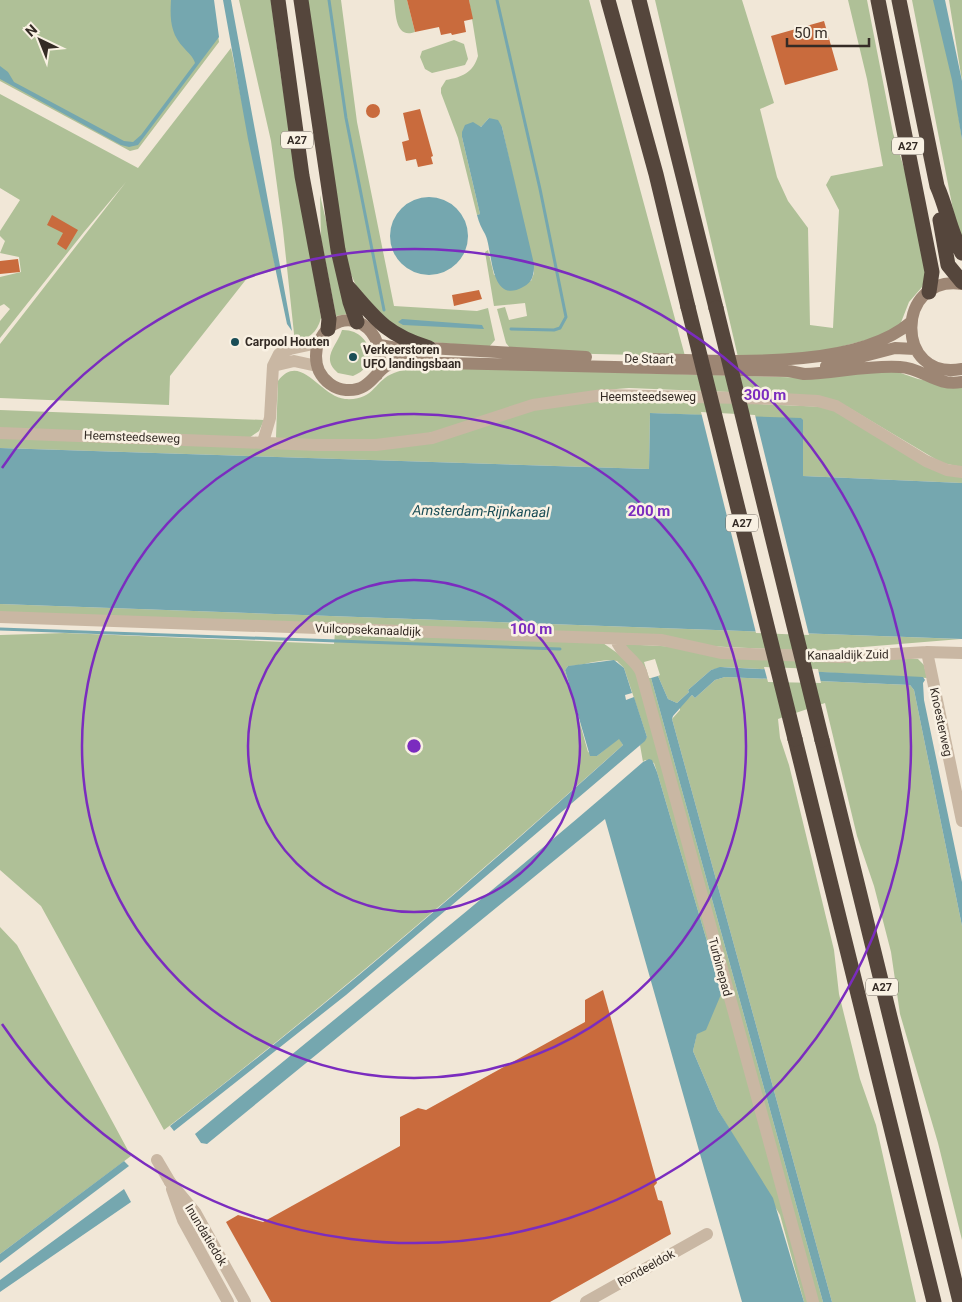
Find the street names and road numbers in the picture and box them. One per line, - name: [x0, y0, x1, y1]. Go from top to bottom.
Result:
- road number: A27: [281, 132, 313, 148]
- road number: A27: [892, 138, 924, 154]
- street label: De Staart: [624, 352, 674, 366]
- street label: Heemsteedseweg: [600, 390, 696, 404]
- street label: Heemsteedseweg: [84, 428, 180, 446]
- road number: A27: [726, 514, 758, 532]
- street label: Vuilcopsekanaaldijk: [315, 621, 422, 639]
- street label: Kanaaldijk Zuid: [807, 647, 889, 663]
- street label: Knoesterweg: [927, 686, 955, 758]
- street label: Turbinepad: [705, 936, 735, 998]
- road number: A27: [866, 979, 898, 996]
- street label: Inundatiedok: [182, 1202, 230, 1269]
- street label: Rondeeldok: [615, 1246, 678, 1289]

